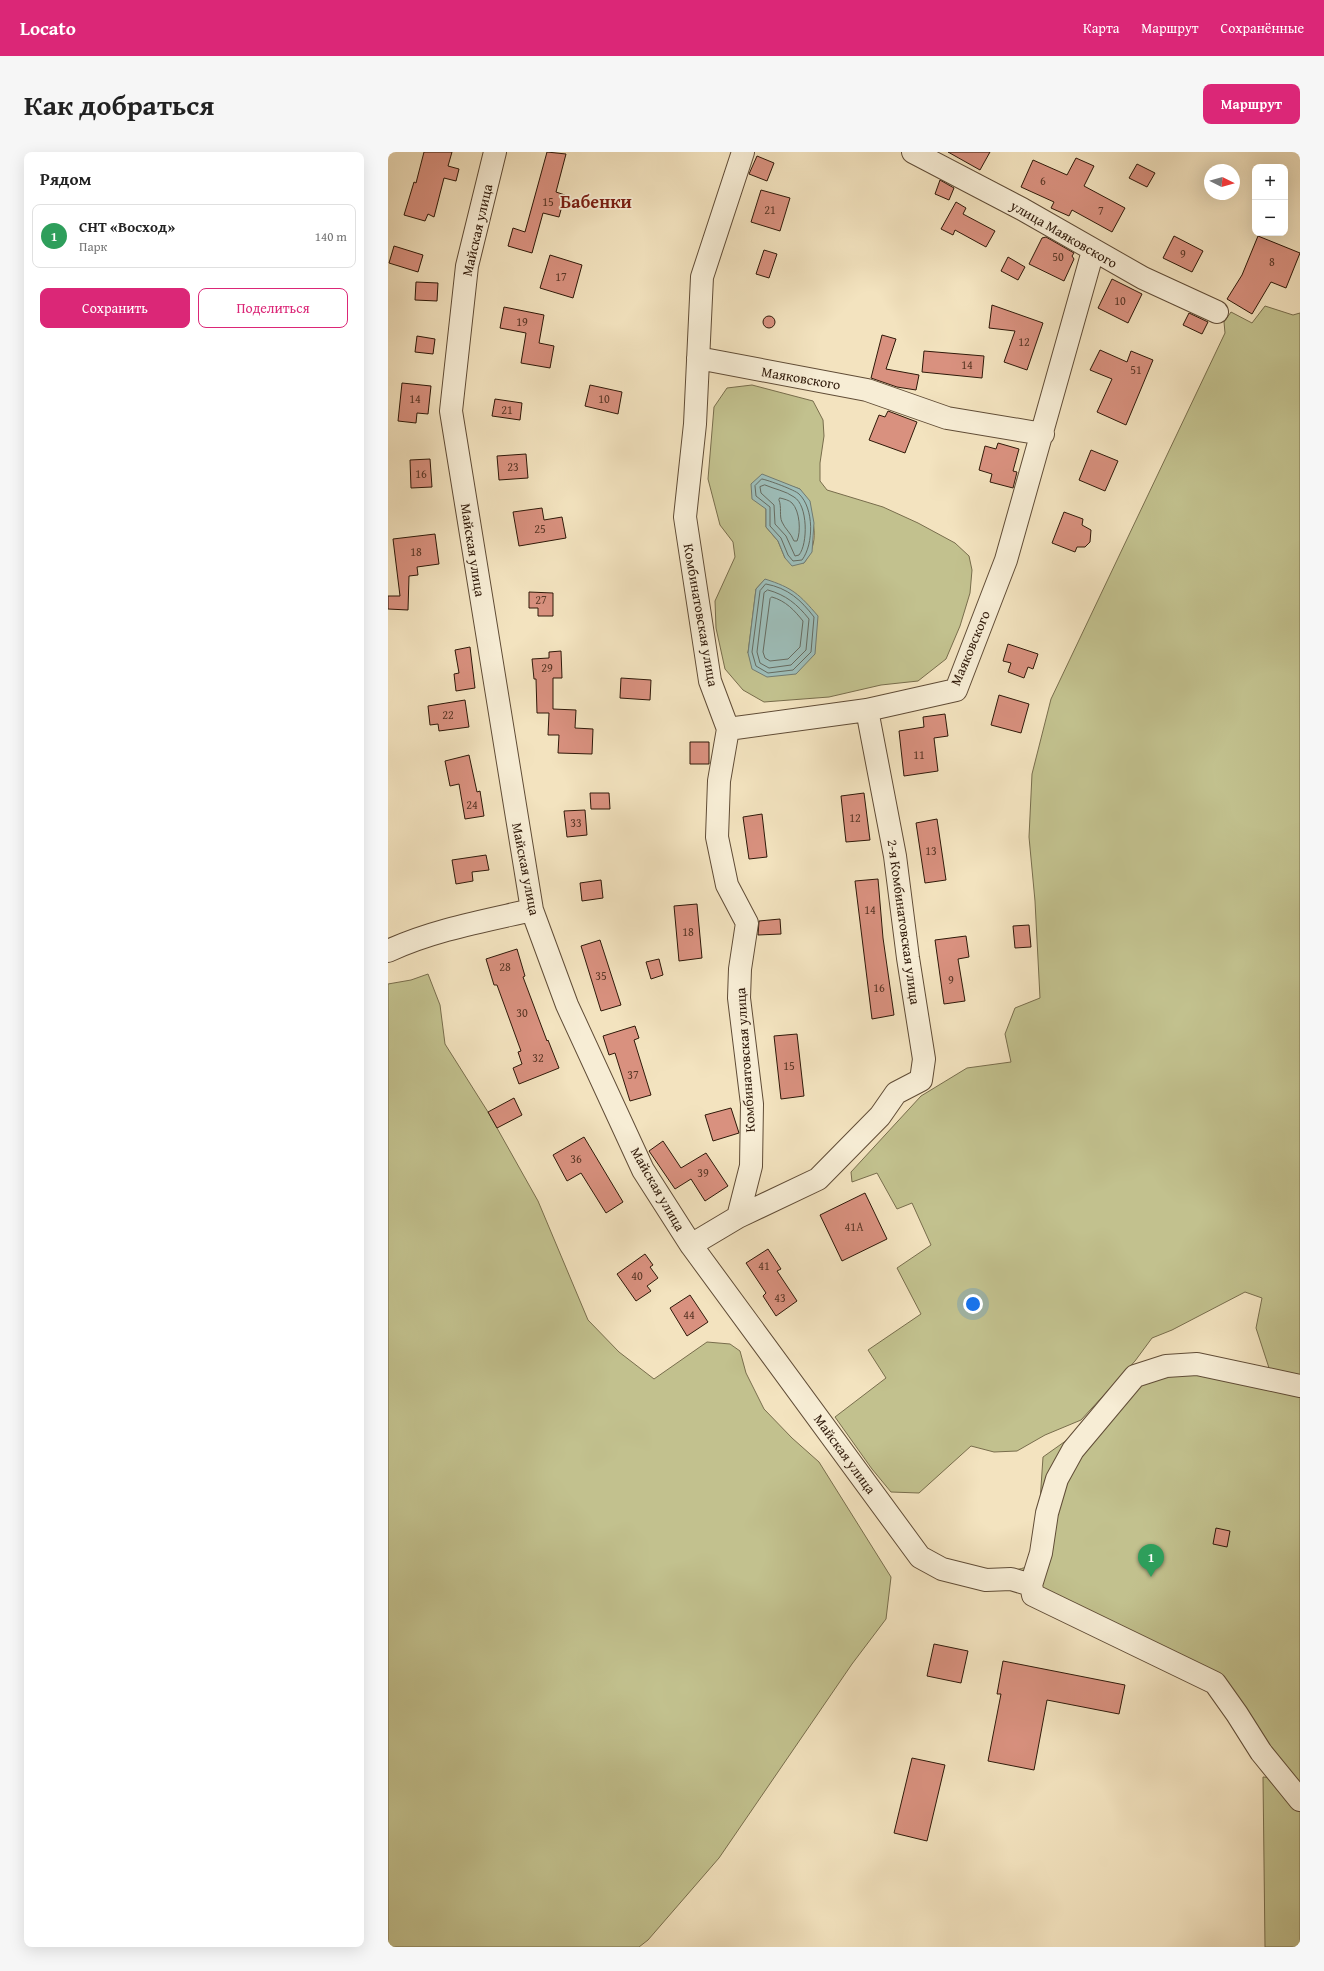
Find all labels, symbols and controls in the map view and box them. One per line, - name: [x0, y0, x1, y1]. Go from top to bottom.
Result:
- text: Locato: [20, 14, 76, 42]
- text: Карта: [1083, 18, 1119, 38]
- text: Маршрут: [1141, 18, 1199, 38]
- text: Сохранённые: [1221, 18, 1304, 38]
- text: Как добраться: [24, 84, 214, 125]
- button: Маршрут: [1203, 84, 1300, 124]
- north arrow: [1204, 164, 1240, 200]
- map controls: [1252, 164, 1288, 236]
- button: +: [1252, 164, 1288, 200]
- text: Рядом: [40, 166, 91, 191]
- house number: 6: [1040, 172, 1046, 189]
- street label: Майская улица: [457, 182, 497, 278]
- district label: Бабенки: [560, 188, 632, 215]
- house number: 15: [542, 193, 554, 210]
- street label: улица Маяковского: [1006, 195, 1121, 273]
- button: −: [1252, 200, 1288, 236]
- house number: 21: [764, 201, 776, 218]
- house number: 7: [1098, 202, 1104, 219]
- text: СНТ «Восход»: [79, 216, 175, 237]
- text: 1: [51, 227, 57, 246]
- text: 140 m: [315, 227, 347, 246]
- text: Парк: [79, 237, 107, 256]
- house number: 9: [1180, 245, 1186, 262]
- house number: 50: [1052, 248, 1064, 265]
- house number: 8: [1269, 253, 1275, 270]
- house number: 17: [555, 268, 567, 285]
- button: Сохранить: [40, 288, 190, 328]
- button: Поделиться: [198, 288, 348, 328]
- house number: 10: [1114, 292, 1126, 309]
- house number: 19: [516, 313, 528, 330]
- house number: 12: [1018, 333, 1030, 350]
- house number: 14: [961, 356, 973, 373]
- street label: Маяковского: [760, 361, 842, 395]
- house number: 51: [1130, 361, 1142, 378]
- house number: 14: [409, 390, 421, 407]
- house number: 10: [598, 390, 610, 407]
- house number: 21: [501, 401, 513, 418]
- house number: 23: [507, 458, 519, 475]
- house number: 16: [415, 465, 427, 482]
- street label: Майская улица: [456, 502, 490, 598]
- house number: 25: [534, 520, 546, 537]
- street label: Комбинатовская улица: [679, 542, 723, 688]
- house number: 18: [410, 543, 422, 560]
- house number: 27: [535, 591, 547, 608]
- street label: Маяковского: [945, 607, 995, 689]
- house number: 29: [541, 659, 553, 676]
- house number: 22: [442, 706, 454, 723]
- house number: 11: [913, 746, 925, 763]
- house number: 24: [466, 796, 478, 813]
- house number: 12: [849, 809, 861, 826]
- house number: 33: [570, 814, 582, 831]
- street label: Майская улица: [507, 821, 545, 917]
- street label: 2-я Комбинатовская улица: [883, 838, 926, 1006]
- house number: 13: [925, 842, 937, 859]
- house number: 14: [864, 901, 876, 918]
- house number: 18: [682, 923, 694, 940]
- house number: 28: [499, 958, 511, 975]
- house number: 35: [595, 967, 607, 984]
- house number: 9: [948, 971, 954, 988]
- house number: 16: [873, 979, 885, 996]
- street label: Комбинатовская улица: [730, 987, 760, 1133]
- house number: 30: [516, 1004, 528, 1021]
- house number: 32: [532, 1049, 544, 1066]
- house number: 15: [783, 1057, 795, 1074]
- house number: 37: [627, 1066, 639, 1083]
- street label: Майская улица: [626, 1143, 690, 1235]
- house number: 36: [570, 1150, 582, 1167]
- house number: 39: [697, 1164, 709, 1181]
- house number: 41А: [845, 1218, 864, 1235]
- house number: 41: [758, 1257, 770, 1274]
- house number: 40: [631, 1267, 643, 1284]
- house number: 43: [774, 1289, 786, 1306]
- your location: [963, 1294, 983, 1314]
- house number: 44: [683, 1306, 695, 1323]
- street label: Майская улица: [809, 1410, 881, 1498]
- pin: 1: [1138, 1544, 1164, 1577]

